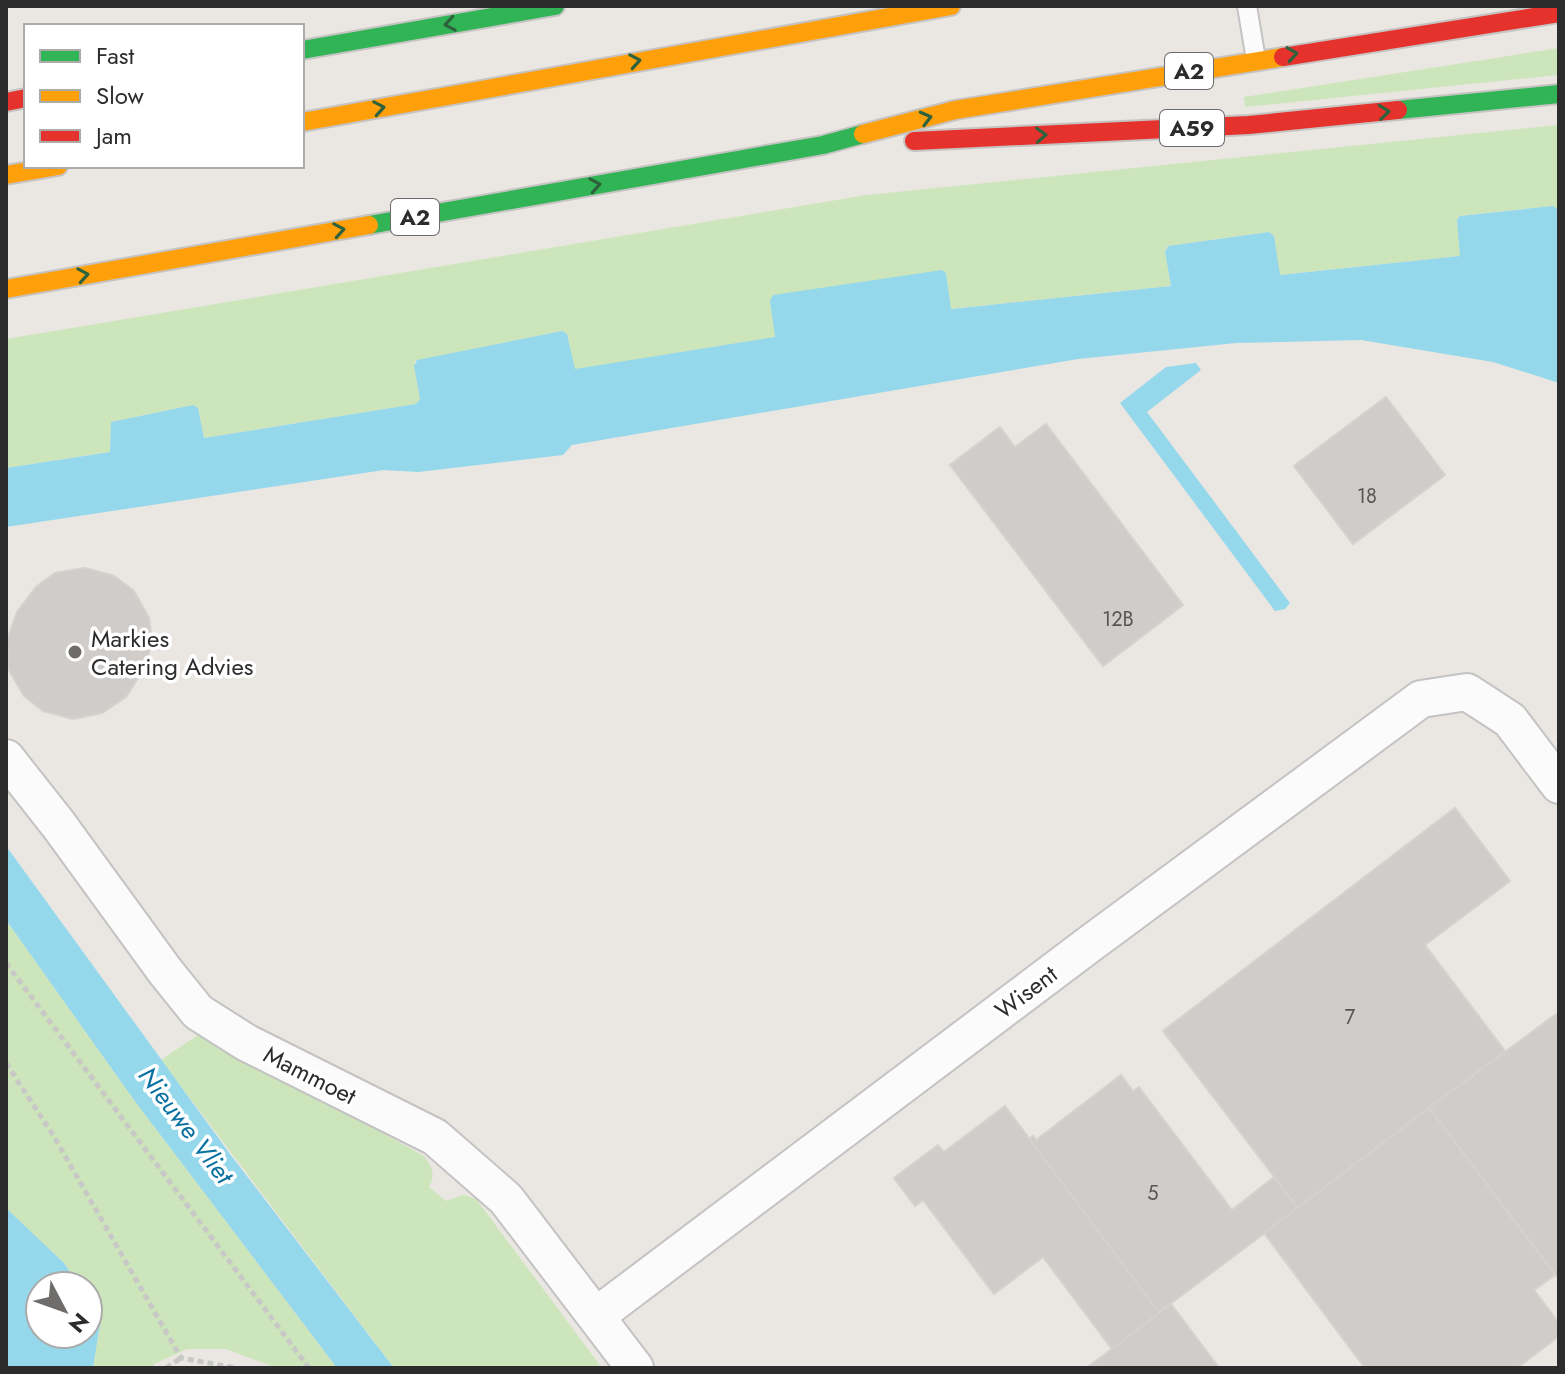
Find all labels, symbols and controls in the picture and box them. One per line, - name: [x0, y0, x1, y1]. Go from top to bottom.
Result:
- one-way arrow: [444, 15, 457, 32]
- legend: [24, 24, 304, 168]
- text: Fast: [96, 38, 134, 73]
- one-way arrow: [1285, 46, 1299, 63]
- road number: A2: [1165, 53, 1213, 89]
- one-way arrow: [628, 54, 641, 71]
- text: Slow: [96, 78, 144, 113]
- one-way arrow: [372, 100, 386, 117]
- one-way arrow: [1378, 103, 1391, 120]
- one-way arrow: [918, 110, 932, 127]
- road number: A59: [1160, 110, 1224, 146]
- text: Jam: [93, 118, 132, 153]
- one-way arrow: [1035, 126, 1048, 143]
- one-way arrow: [588, 178, 602, 195]
- road number: A2: [391, 199, 439, 235]
- one-way arrow: [332, 223, 346, 240]
- one-way arrow: [76, 268, 90, 285]
- house number: 18: [1357, 482, 1377, 511]
- house number: 12B: [1102, 605, 1134, 634]
- place label: Markies Catering Advies: [91, 621, 253, 684]
- marker: Markies Catering Advies: [66, 643, 84, 661]
- street label: Wisent: [987, 957, 1065, 1027]
- house number: 7: [1345, 1003, 1356, 1032]
- street label: Mammoet: [258, 1037, 363, 1113]
- water label: Nieuwe Vliet: [129, 1058, 244, 1193]
- house number: 5: [1147, 1179, 1159, 1208]
- north arrow: [24, 1270, 104, 1350]
- text: N: [61, 1306, 97, 1340]

